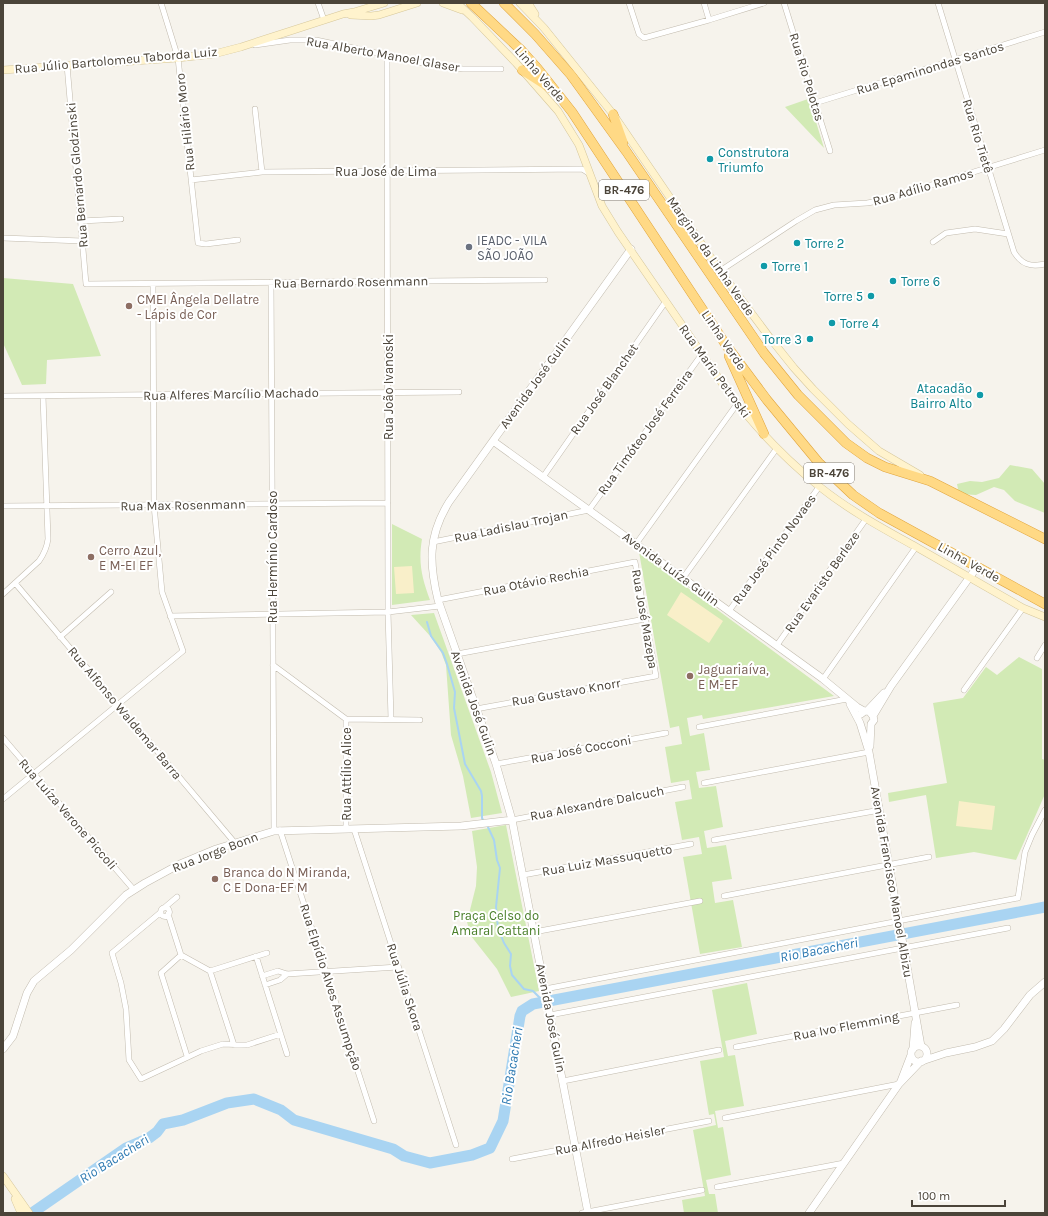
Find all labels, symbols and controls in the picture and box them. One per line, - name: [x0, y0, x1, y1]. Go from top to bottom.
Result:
- street label: Rua Rio Pelotas: [786, 31, 828, 123]
- street label: Rua Alberto Manoel Glaser: [305, 33, 461, 75]
- street label: Rua Epaminondas Santos: [854, 38, 1006, 98]
- street label: Linha Verde: [512, 43, 568, 105]
- street label: Rua Júlio Bartolomeu Taborda Luiz: [14, 44, 218, 76]
- street label: Rua Hilário Moro: [172, 72, 198, 172]
- street label: Rua Rio Tietê: [960, 97, 996, 175]
- street label: Rua Bernardo Glodzinski: [63, 102, 91, 248]
- place label: Construtora Triumfo: [718, 145, 789, 175]
- marker: Construtora Triumfo: [705, 154, 715, 164]
- street label: Rua José de Lima: [335, 164, 437, 179]
- street label: Rua Adílio Ramos: [871, 165, 975, 209]
- road number: BR-476: [599, 180, 649, 200]
- street label: Marginal da Linha Verde: [664, 193, 758, 319]
- place label: IEADC - VILA SÃO JOÃO: [477, 233, 548, 263]
- place label: Torre 2: [805, 236, 844, 251]
- marker: Torre 2: [792, 238, 802, 248]
- marker: IEADC - VILA SÃO JOÃO: [464, 242, 474, 252]
- place label: Torre 1: [772, 259, 808, 274]
- marker: Torre 1: [759, 261, 769, 271]
- street label: Rua Bernardo Rosenmann: [274, 273, 428, 291]
- place label: Torre 6: [901, 274, 940, 289]
- marker: Torre 6: [888, 276, 898, 286]
- place label: Torre 5: [824, 289, 863, 304]
- place label: CMEI Ângela Dellatre - Lápis de Cor: [137, 291, 260, 322]
- marker: Torre 5: [866, 291, 876, 301]
- marker: CMEI Ângela Dellatre - Lápis de Cor: [124, 301, 134, 311]
- street label: Linha Verde: [699, 307, 750, 373]
- place label: Torre 4: [840, 316, 879, 331]
- marker: Torre 4: [827, 318, 837, 328]
- street label: Rua Maria Petroski: [676, 321, 754, 421]
- place label: Torre 3: [763, 332, 802, 347]
- street label: Avenida José Gulin: [496, 333, 574, 431]
- street label: Rua João Ivanoski: [381, 334, 396, 440]
- marker: Torre 3: [805, 334, 815, 344]
- street label: Rua José Blanchet: [567, 340, 641, 437]
- street label: Rua Timóteo José Ferreira: [594, 366, 696, 498]
- place label: Atacadão Bairro Alto: [910, 381, 972, 411]
- street label: Rua Alferes Marcílio Machado: [143, 385, 319, 403]
- marker: Atacadão Bairro Alto: [975, 390, 985, 400]
- road number: BR-476: [804, 463, 854, 483]
- street label: Rua Hermínio Cardoso: [265, 491, 280, 623]
- street label: Rua José Pinto Novaes: [729, 491, 819, 607]
- street label: Rua Max Rosenmann: [120, 496, 246, 514]
- street label: Rua Ladislau Trojan: [453, 507, 569, 545]
- street label: Rua Evaristo Berleze: [781, 528, 863, 636]
- street label: Avenida Luíza Gulin: [620, 529, 722, 609]
- street label: Linha Verde: [935, 539, 1003, 585]
- place label: Cerro Azul, E M-EI EF: [99, 543, 161, 573]
- marker: Cerro Azul, E M-EI EF: [86, 552, 96, 562]
- street label: Rua Otávio Rechia: [482, 563, 590, 599]
- street label: Rua José Mazepa: [629, 568, 661, 670]
- street label: Rua Alfonso Waldemar Barra: [65, 643, 185, 783]
- street label: Avenida José Gulin: [448, 648, 500, 758]
- place label: Jaguariaíva, E M-EF: [698, 662, 769, 692]
- marker: Jaguariaíva, E M-EF: [685, 671, 695, 681]
- street label: Rua Gustavo Knorr: [510, 675, 622, 709]
- street label: Rua Attílio Alice: [339, 727, 354, 821]
- street label: Rua José Cocconi: [529, 732, 633, 766]
- street label: Rua Luíza Verone Piccoli: [16, 755, 120, 873]
- street label: Rua Alexandre Dalcuch: [529, 783, 665, 823]
- street label: Avenida Francisco Manoel Albizu: [868, 785, 916, 979]
- street label: Rua Jorge Bonn: [170, 829, 260, 875]
- street label: Rua Luiz Massuquetto: [541, 841, 673, 880]
- place label: Branca do N Miranda, C E Dona-EF M: [223, 865, 350, 895]
- marker: Branca do N Miranda, C E Dona-EF M: [210, 874, 220, 884]
- street label: Rua Elpídio Alves Assumpção: [297, 902, 365, 1072]
- park label: Praça Celso do Amaral Cattani: [451, 908, 541, 938]
- water label: Rio Bacacheri: [779, 934, 860, 966]
- street label: Rua Júlia Skora: [384, 941, 426, 1033]
- street label: Avenida José Gulin: [533, 962, 569, 1074]
- street label: Rua Ivo Flemming: [792, 1008, 901, 1044]
- water label: Rio Bacacheri: [497, 1025, 527, 1106]
- street label: Rua Alfredo Heisler: [554, 1122, 667, 1158]
- water label: Rio Bacacheri: [76, 1131, 152, 1187]
- scale bar: [912, 1182, 1005, 1208]
- text: 100 m: [918, 1189, 950, 1203]

